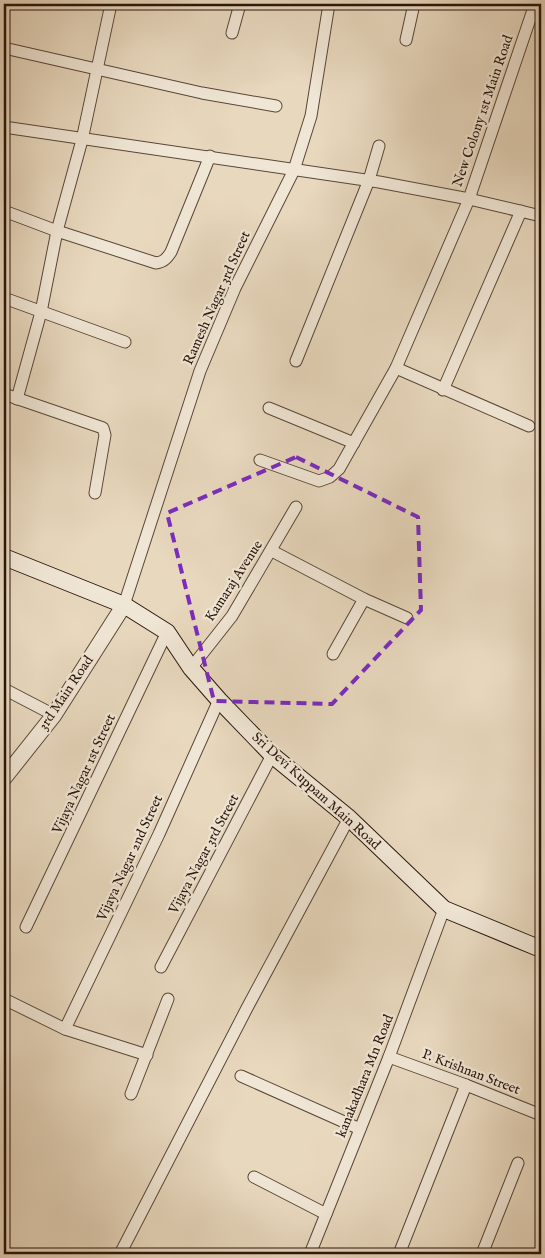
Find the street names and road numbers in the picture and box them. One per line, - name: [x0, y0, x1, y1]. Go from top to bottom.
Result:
- street label: New Colony 1st Main Road: [449, 32, 518, 189]
- street label: Ramesh Nagar 3rd Street: [179, 228, 255, 368]
- street label: Kamaraj Avenue: [201, 536, 267, 625]
- street label: 3rd Main Road: [34, 652, 98, 734]
- street label: Vijaya Nagar 1st Street: [48, 711, 120, 838]
- street label: Sri Devi Kuppam Main Road: [248, 728, 385, 854]
- street label: Vijaya Nagar 3rd Street: [164, 791, 243, 918]
- street label: Vijaya Nagar 2nd Street: [92, 792, 167, 925]
- street label: kanakadhara Mn Road: [332, 1011, 398, 1140]
- street label: P. Krishnan Street: [419, 1045, 523, 1099]

